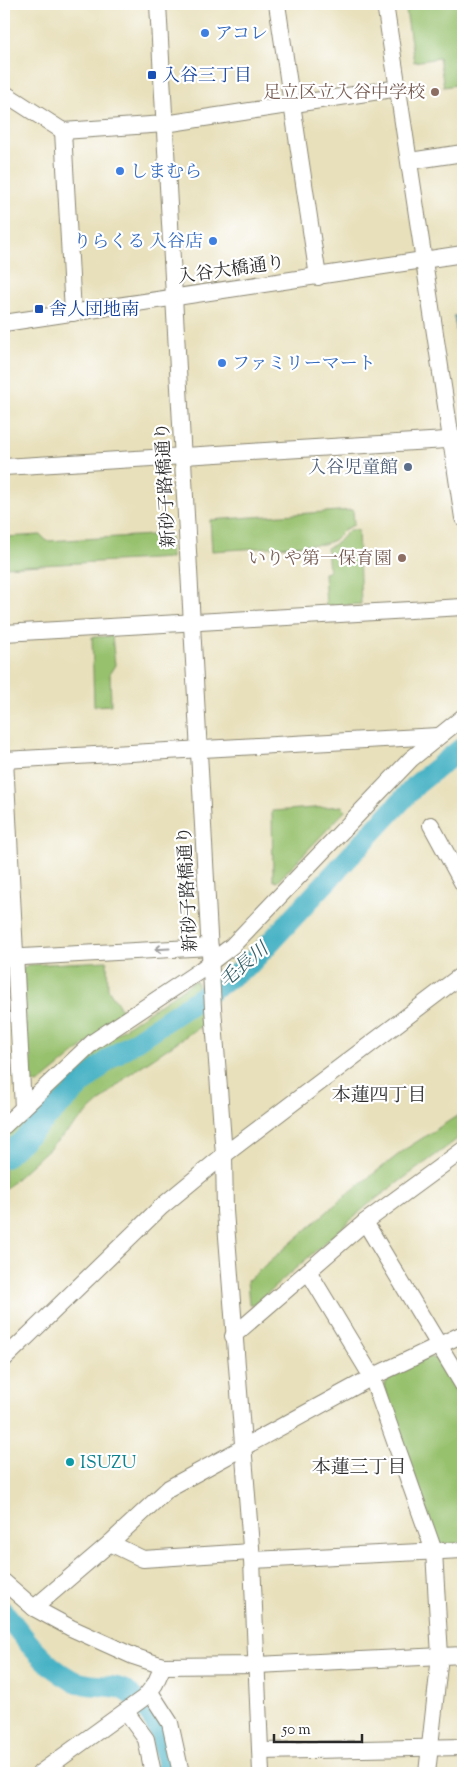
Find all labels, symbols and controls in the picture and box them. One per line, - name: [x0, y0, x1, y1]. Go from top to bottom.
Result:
- place label: アコレ: [215, 22, 268, 48]
- marker: アコレ: [199, 27, 211, 39]
- place label: 入谷三丁目: [162, 64, 252, 90]
- marker: 入谷三丁目: [146, 69, 158, 81]
- place label: 足立区立入谷中学校: [263, 81, 425, 107]
- marker: 足立区立入谷中学校: [429, 86, 441, 98]
- place label: しまむら: [130, 160, 202, 186]
- marker: しまむら: [114, 165, 126, 177]
- place label: りらくる 入谷店: [73, 230, 203, 256]
- marker: りらくる 入谷店: [207, 235, 219, 247]
- street label: 入谷大橋通り: [176, 251, 287, 291]
- place label: 舎人団地南: [49, 298, 139, 324]
- marker: 舎人団地南: [33, 303, 45, 315]
- place label: ファミリーマート: [232, 352, 376, 378]
- marker: ファミリーマート: [216, 357, 228, 369]
- street label: 新砂子路橋通り: [151, 421, 183, 548]
- place label: 入谷児童館: [308, 456, 398, 482]
- marker: 入谷児童館: [402, 461, 414, 473]
- place label: いりや第一保育園: [248, 547, 392, 573]
- marker: いりや第一保育園: [396, 552, 408, 564]
- street label: 新砂子路橋通り: [173, 825, 205, 952]
- water label: 毛長川: [214, 936, 277, 995]
- one-way arrow: [154, 945, 170, 954]
- district label: 本蓮四丁目: [331, 1083, 427, 1110]
- place label: ISUZU: [80, 1451, 136, 1477]
- district label: 本蓮三丁目: [311, 1455, 407, 1482]
- marker: ISUZU: [64, 1456, 76, 1468]
- scale bar: [274, 1712, 362, 1744]
- text: 50 m: [281, 1720, 311, 1741]

